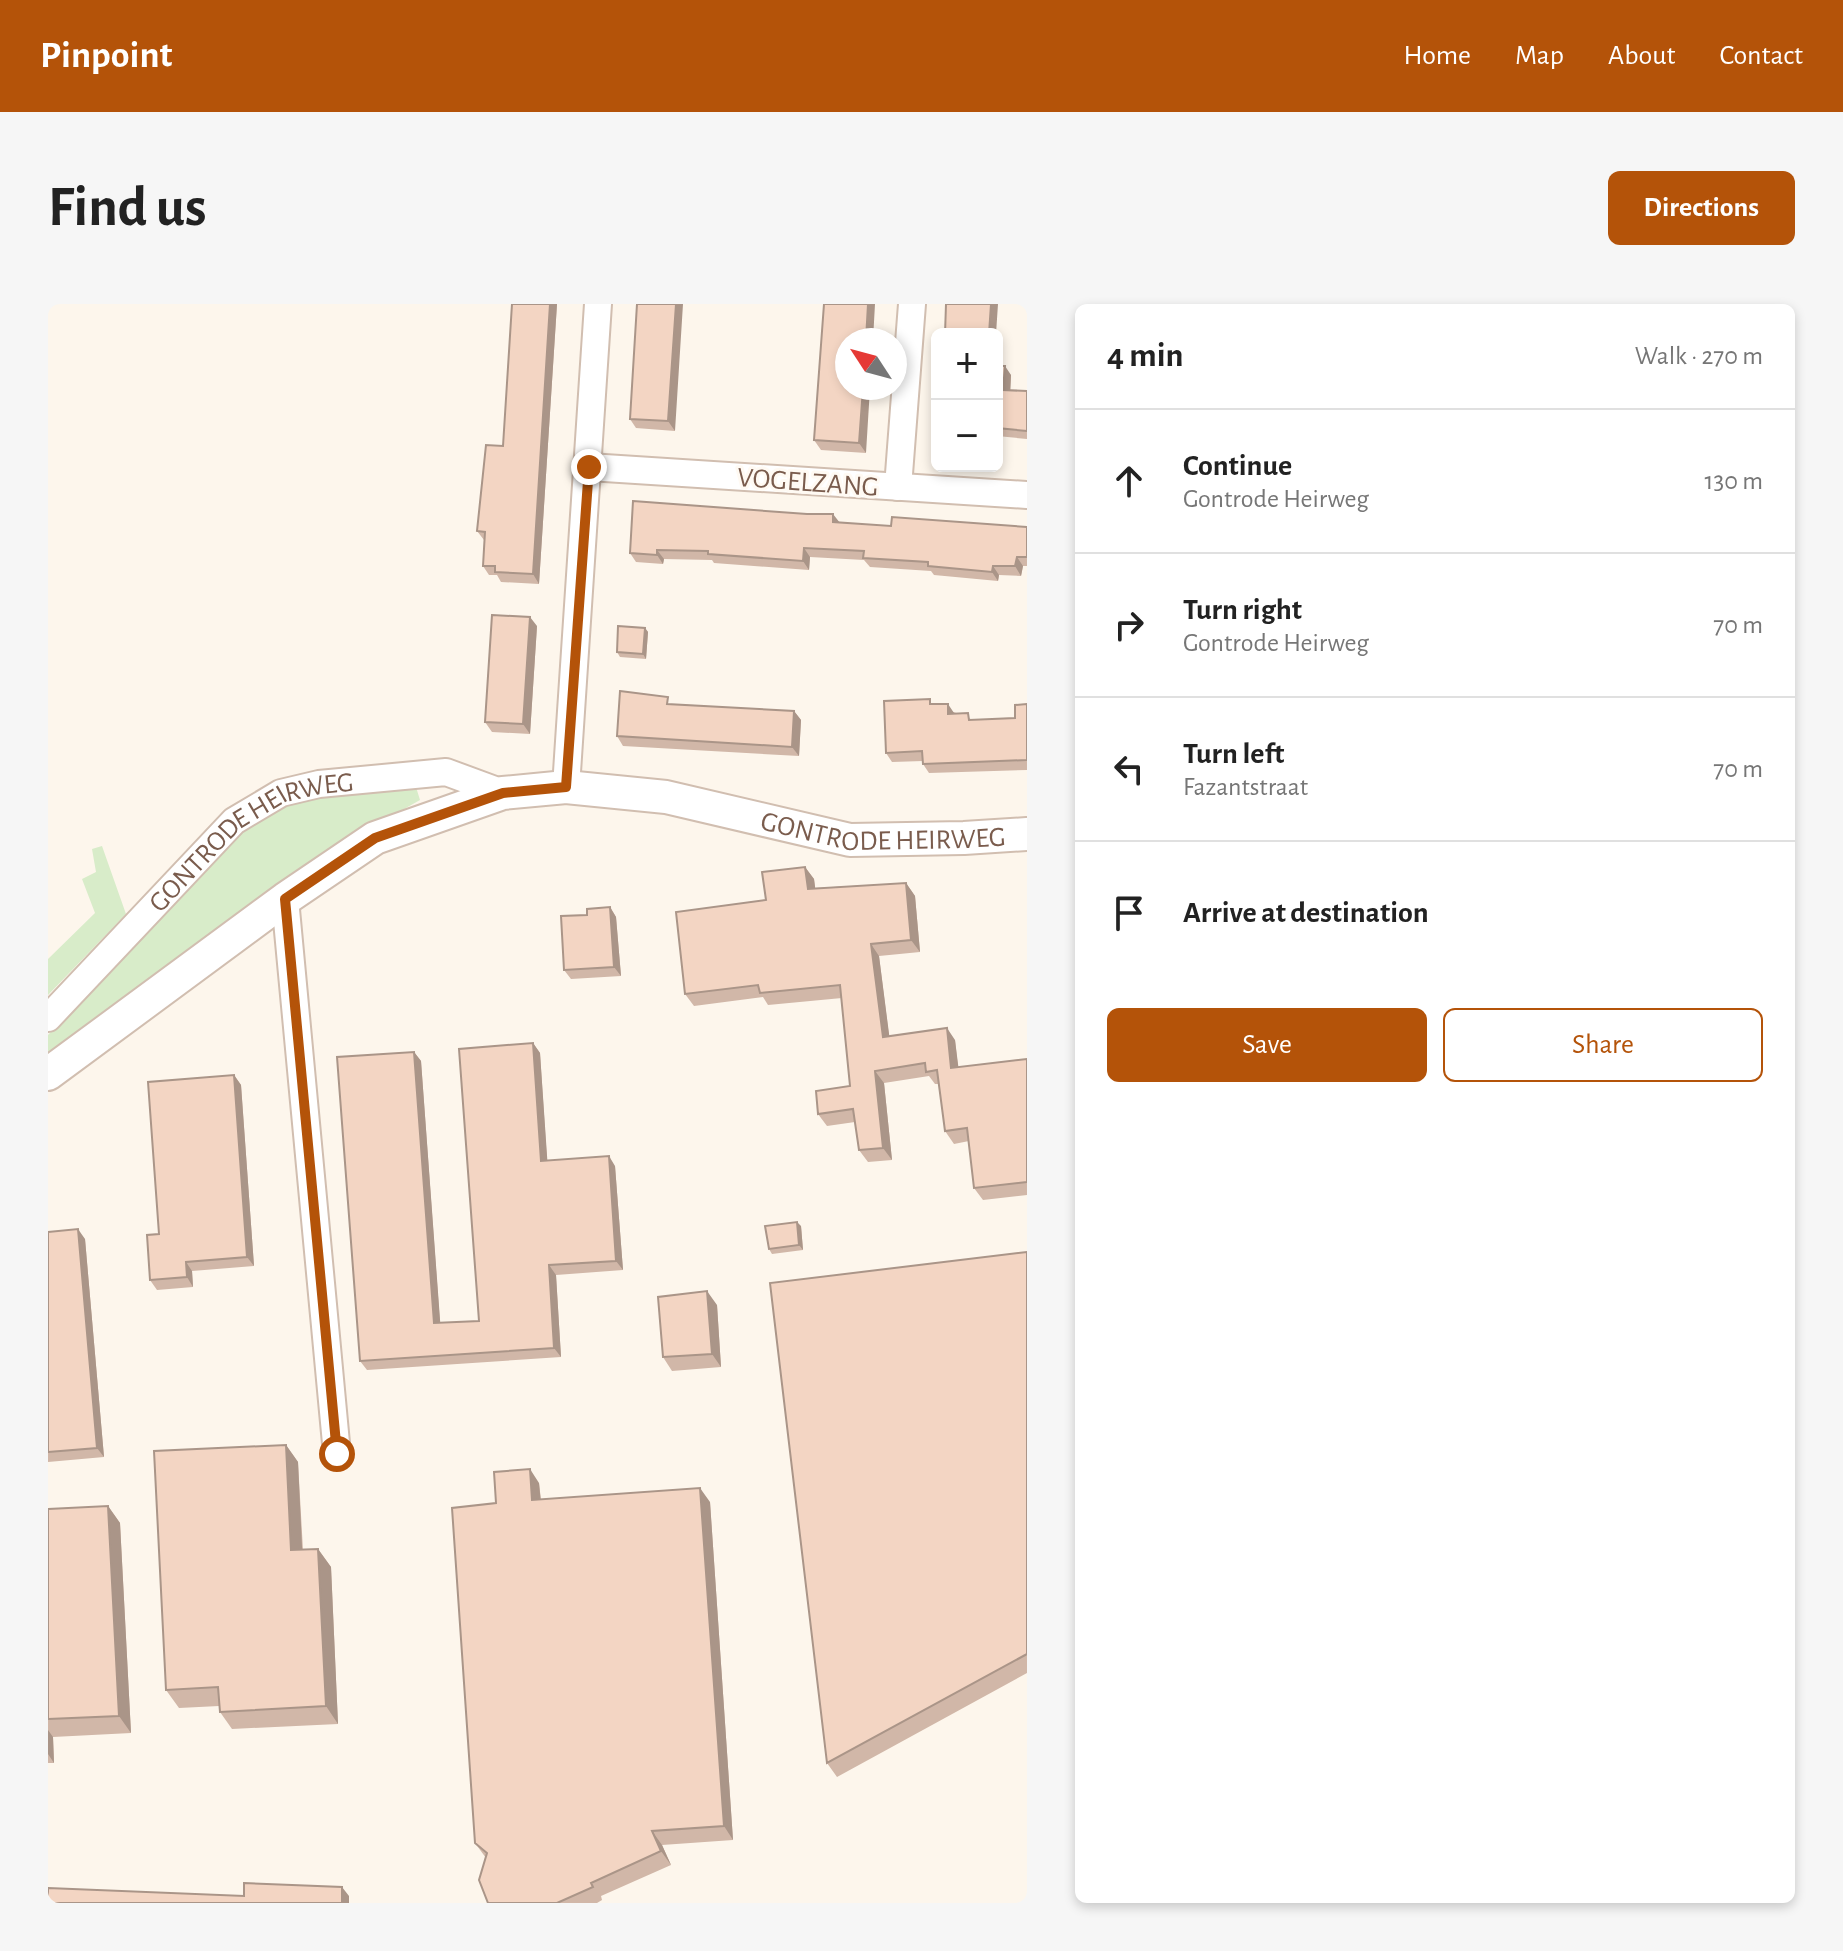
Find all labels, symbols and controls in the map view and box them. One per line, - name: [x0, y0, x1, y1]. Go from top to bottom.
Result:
- text: Pinpoint: [40, 37, 172, 75]
- text: Home: [1404, 42, 1471, 70]
- text: Map: [1515, 42, 1564, 70]
- text: About: [1608, 42, 1676, 70]
- text: Contact: [1720, 42, 1803, 70]
- button: Directions: [1608, 171, 1795, 245]
- text: Find us: [48, 180, 206, 236]
- north arrow: [835, 328, 907, 400]
- map controls: [931, 328, 1003, 472]
- button: +: [931, 328, 1003, 400]
- text: 4 min: [1107, 339, 1184, 373]
- text: Walk · 270 m: [1635, 343, 1763, 369]
- button: −: [931, 400, 1003, 472]
- route end: [571, 449, 607, 485]
- text: Continue: [1183, 451, 1292, 481]
- icon: ahead: [1107, 459, 1151, 503]
- street label: VOGELZANG: [736, 464, 879, 502]
- text: 130 m: [1705, 468, 1763, 494]
- text: Gontrode Heirweg: [1183, 486, 1369, 512]
- text: Turn right: [1183, 595, 1302, 625]
- icon: right: [1107, 603, 1151, 647]
- text: 70 m: [1713, 612, 1763, 638]
- text: Gontrode Heirweg: [1183, 630, 1369, 656]
- text: Turn left: [1183, 739, 1284, 769]
- icon: left: [1107, 747, 1151, 791]
- text: 70 m: [1713, 756, 1763, 782]
- street label: GONTRODE HEIRWEG: [144, 769, 355, 918]
- text: Fazantstraat: [1183, 774, 1308, 800]
- street label: GONTRODE HEIRWEG: [758, 808, 1006, 856]
- icon: arrive: [1107, 891, 1151, 935]
- text: Arrive at destination: [1183, 898, 1429, 928]
- button: Save: [1107, 1008, 1427, 1082]
- button: Share: [1443, 1008, 1763, 1082]
- route start: [319, 1436, 355, 1472]

